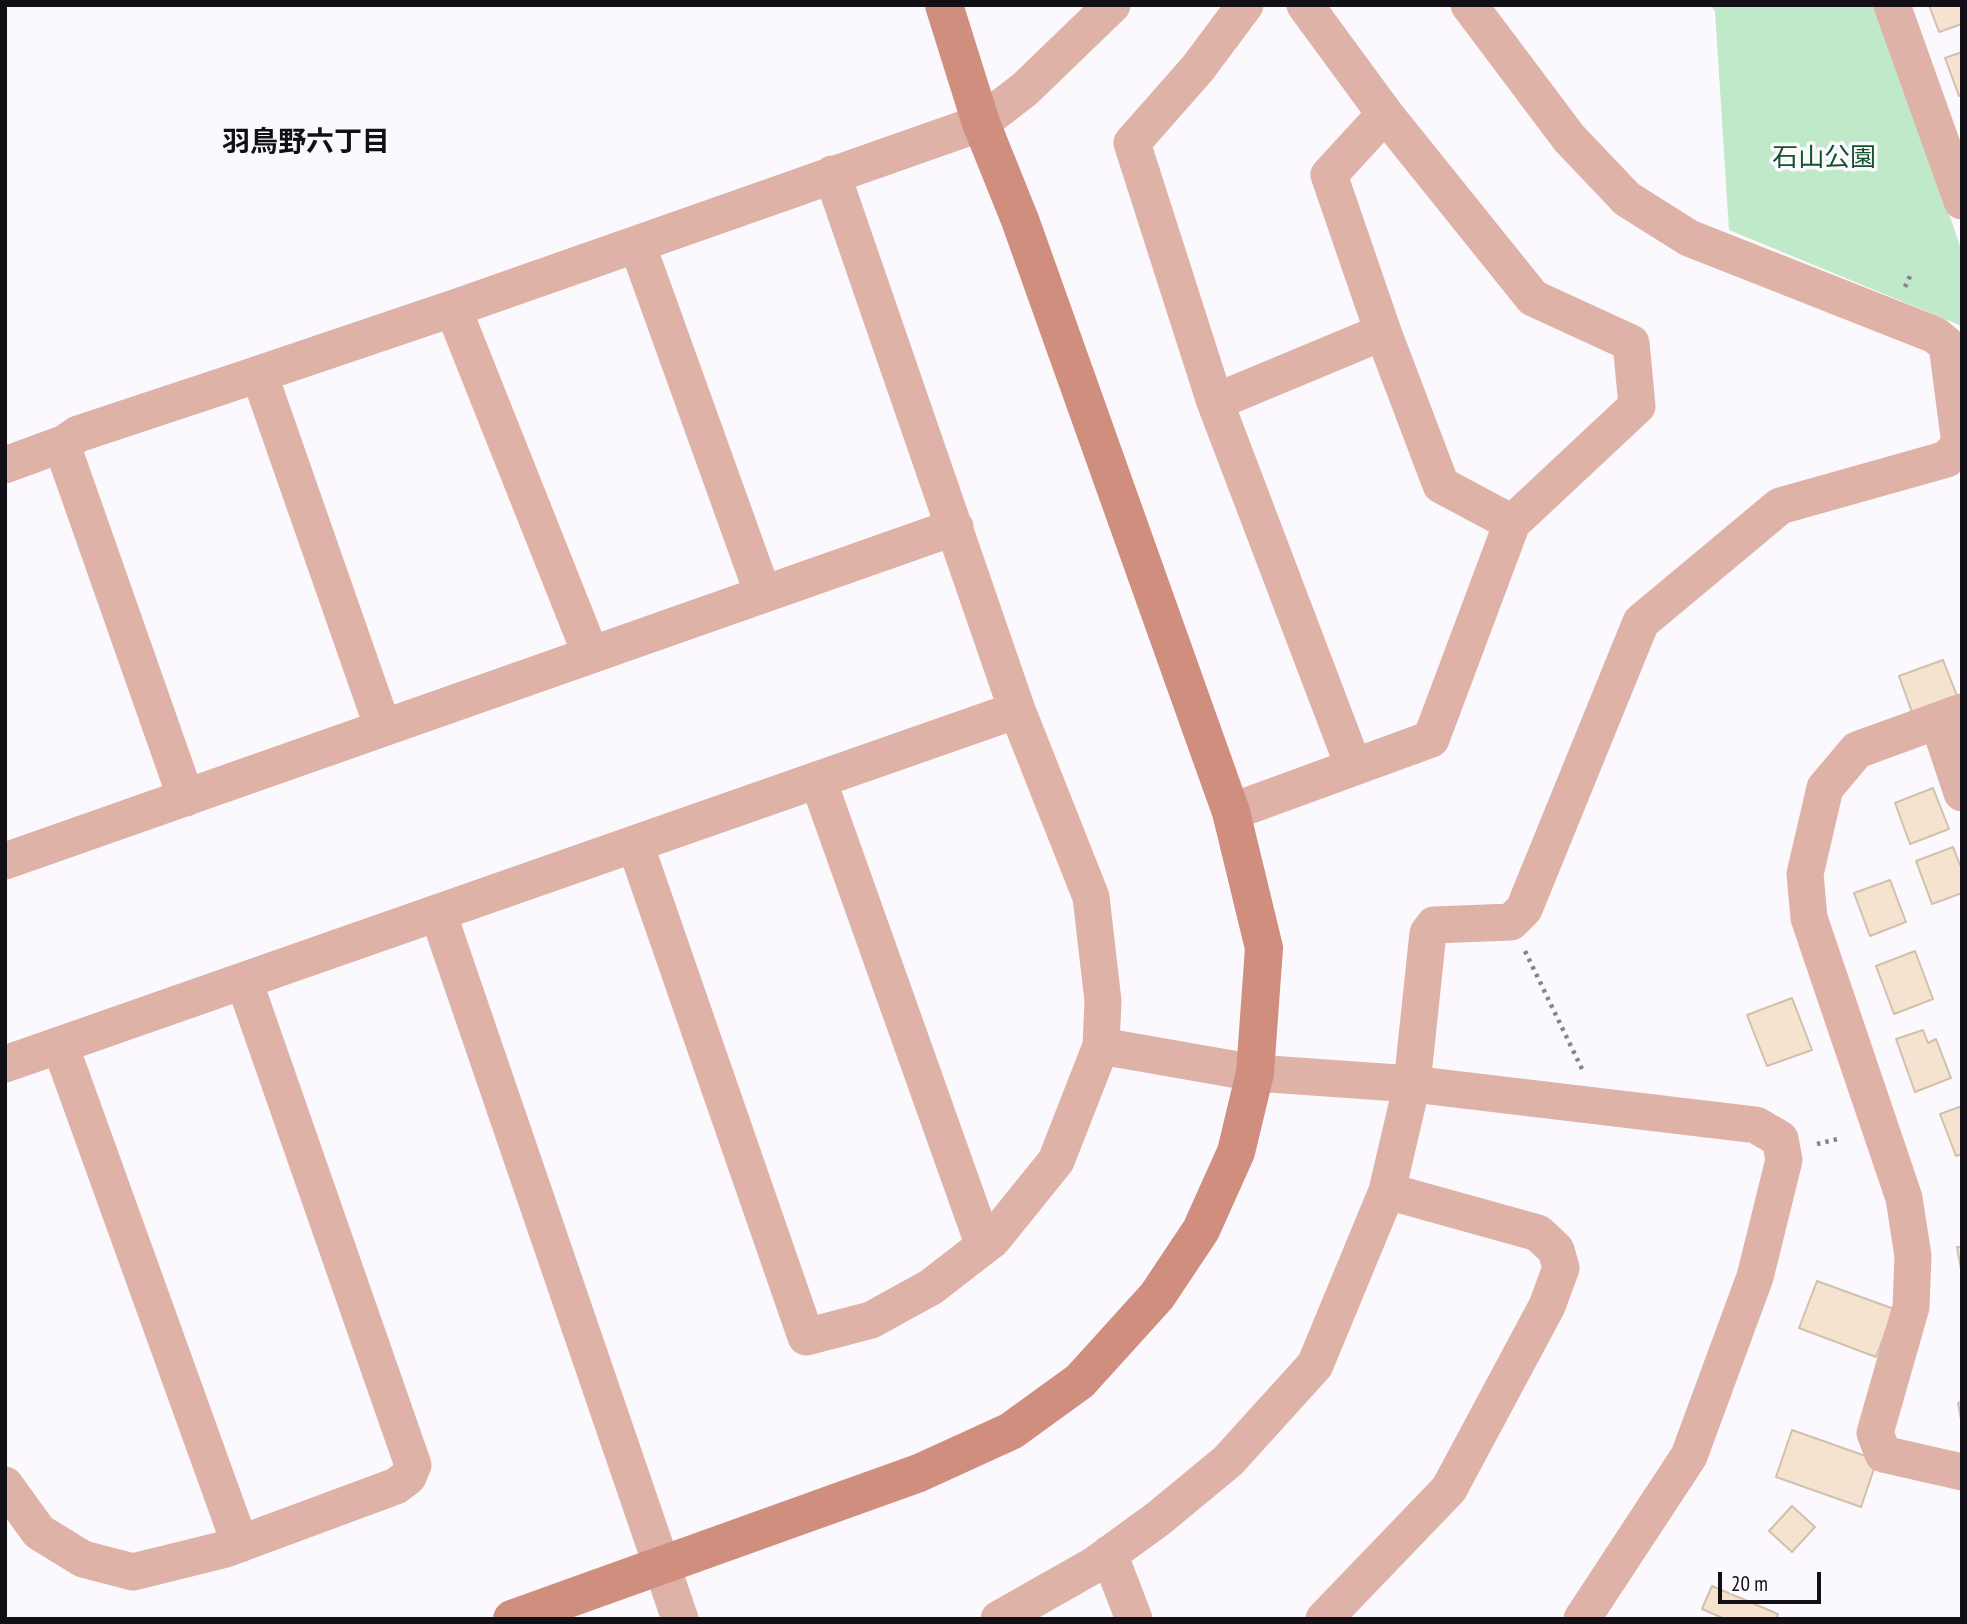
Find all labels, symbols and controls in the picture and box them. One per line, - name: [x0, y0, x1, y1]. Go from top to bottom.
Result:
- district label: 羽鳥野六丁目: [222, 126, 390, 160]
- park label: 石山公園: [1772, 143, 1876, 175]
- scale bar: [1722, 1558, 1825, 1602]
- text: 20 m: [1731, 1570, 1768, 1597]

